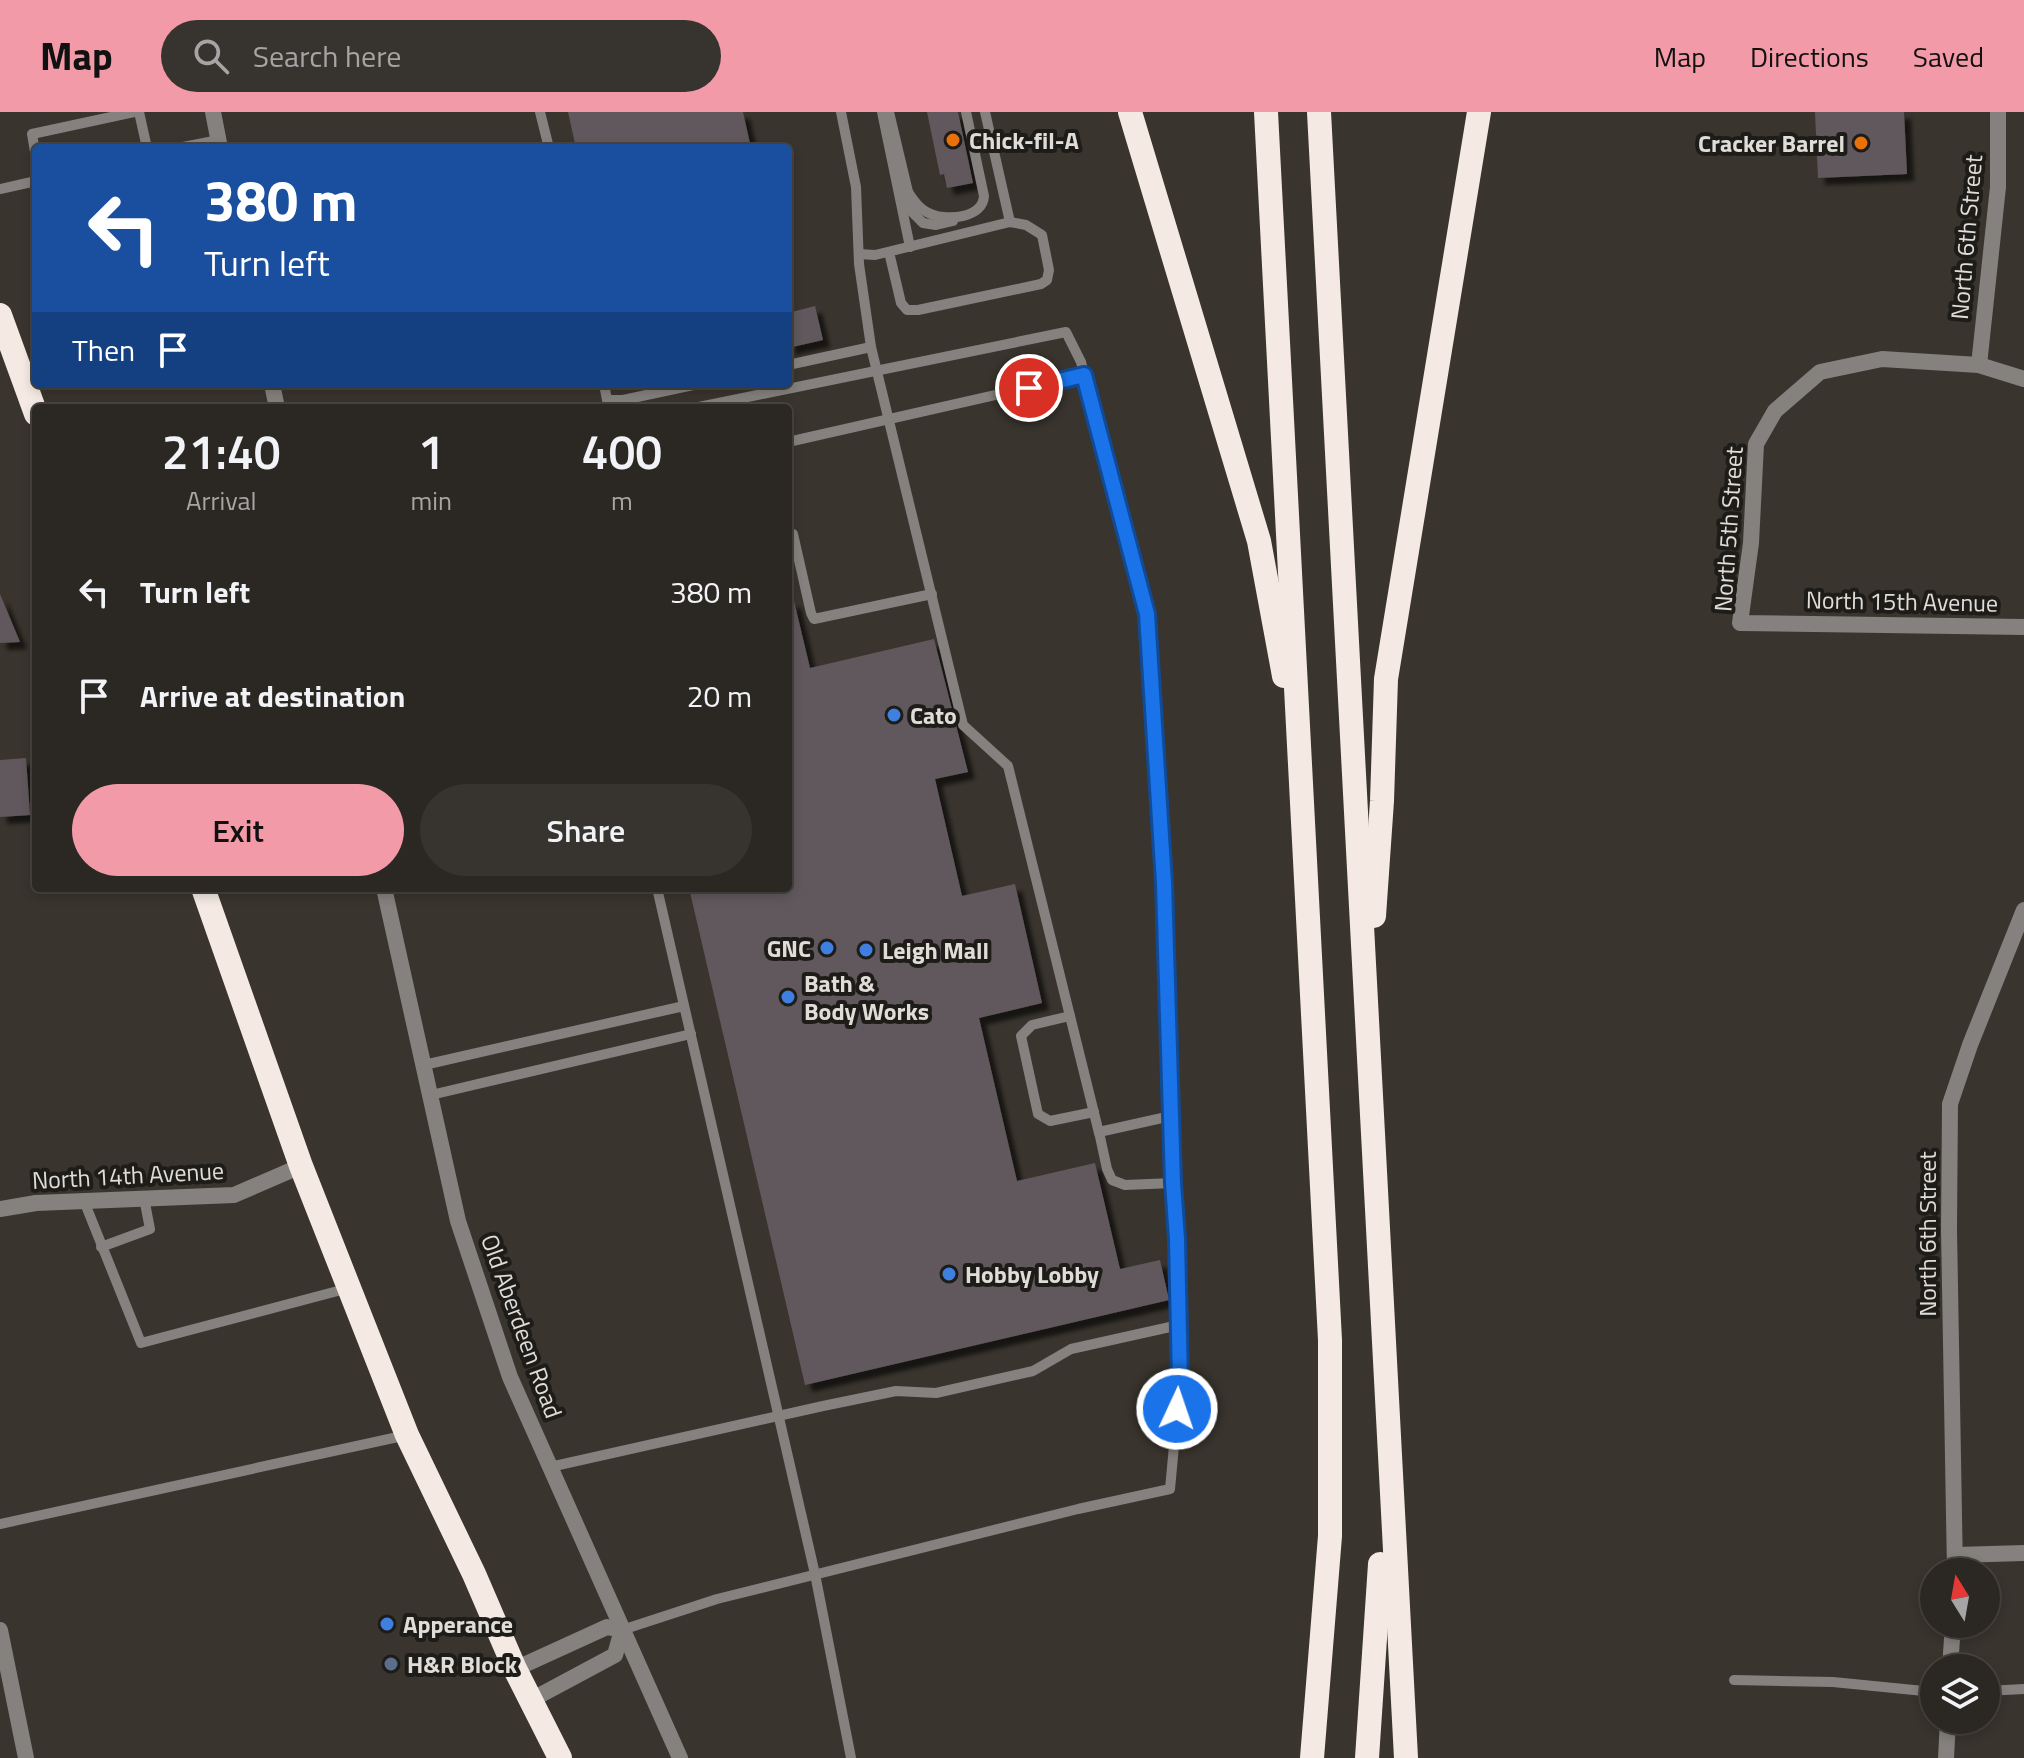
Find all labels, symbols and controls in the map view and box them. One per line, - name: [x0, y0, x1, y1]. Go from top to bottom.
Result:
- search box: [161, 20, 721, 92]
- text: Map: [40, 27, 113, 85]
- text: Search here: [253, 33, 402, 79]
- icon: search: [189, 34, 233, 78]
- text: Map: [1654, 35, 1706, 78]
- text: Directions: [1750, 35, 1869, 78]
- text: Saved: [1913, 35, 1984, 78]
- place label: Chick-fil-A: [969, 122, 1080, 158]
- place label: Cracker Barrel: [1698, 125, 1845, 161]
- marker: Chick-fil-A: [944, 131, 962, 149]
- marker: Cracker Barrel: [1852, 134, 1870, 152]
- street label: North 6th Street: [1941, 152, 1991, 321]
- text: 380 m: [204, 158, 357, 243]
- icon: left: [72, 176, 176, 280]
- text: Turn left: [204, 235, 330, 290]
- text: Then: [72, 327, 135, 373]
- icon: arrive: [151, 328, 195, 372]
- pin: [995, 354, 1063, 422]
- icon: arrive: [1007, 366, 1051, 410]
- text: 21:40: [162, 415, 281, 488]
- text: 1: [418, 415, 445, 488]
- text: 400: [582, 415, 662, 488]
- street label: North 5th Street: [1704, 445, 1752, 613]
- text: Arrival: [186, 481, 256, 520]
- text: min: [410, 481, 452, 520]
- text: m: [611, 481, 633, 520]
- text: Turn left: [140, 569, 250, 615]
- text: 380 m: [670, 569, 752, 615]
- icon: left: [72, 570, 116, 614]
- street label: North 15th Avenue: [1806, 581, 1998, 621]
- text: Arrive at destination: [140, 673, 405, 719]
- text: 20 m: [687, 673, 752, 719]
- icon: arrive: [72, 674, 116, 718]
- place label: Cato: [910, 697, 957, 733]
- marker: Cato: [885, 706, 903, 724]
- button: Exit: [72, 784, 404, 876]
- button: Share: [420, 784, 752, 876]
- place label: GNC: [767, 930, 811, 966]
- place label: Leigh Mall: [882, 932, 989, 968]
- marker: GNC: [818, 939, 836, 957]
- marker: Leigh Mall: [857, 941, 875, 959]
- place label: Bath & Body Works: [804, 965, 929, 1029]
- marker: Bath & Body Works: [779, 988, 797, 1006]
- street label: North 6th Street: [1909, 1151, 1945, 1317]
- street label: North 14th Avenue: [31, 1152, 225, 1198]
- street label: Old Aberdeen Road: [472, 1229, 572, 1423]
- place label: Hobby Lobby: [965, 1256, 1099, 1292]
- marker: Hobby Lobby: [940, 1265, 958, 1283]
- position arrow: [1135, 1367, 1219, 1451]
- north arrow: [1920, 1558, 2000, 1638]
- map controls: [1920, 1558, 2000, 1734]
- place label: Apperance: [403, 1606, 513, 1642]
- marker: Apperance: [378, 1615, 396, 1633]
- place label: H&R Block: [407, 1646, 518, 1682]
- button: layers: [1920, 1654, 2000, 1734]
- marker: H&R Block: [382, 1655, 400, 1673]

